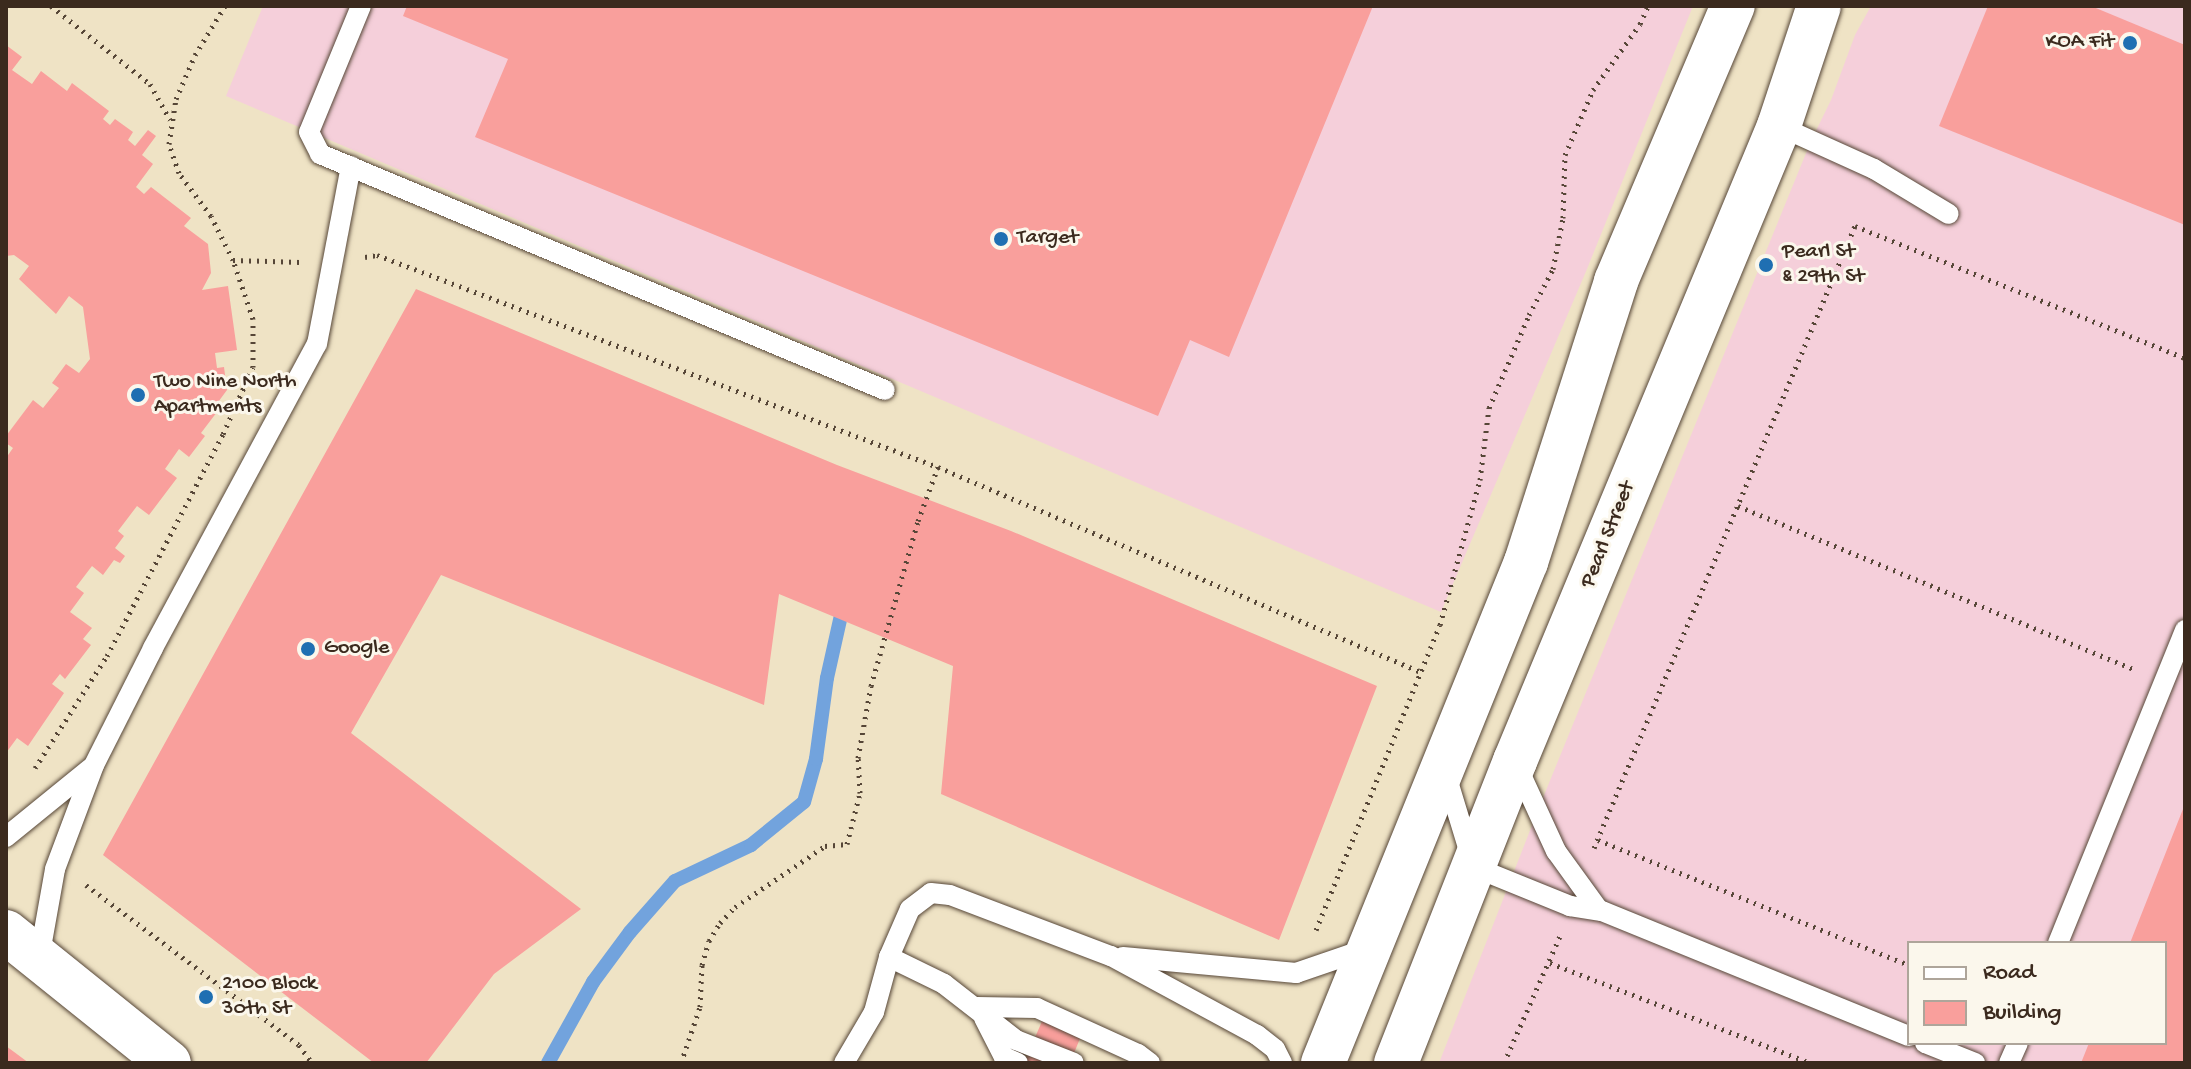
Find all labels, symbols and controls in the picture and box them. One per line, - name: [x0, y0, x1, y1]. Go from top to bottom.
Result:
- place label: KOA Fit: [2045, 30, 2114, 56]
- marker: KOA Fit: [2121, 34, 2139, 52]
- place label: Target: [1017, 226, 1078, 252]
- marker: Target: [992, 230, 1010, 248]
- place label: Pearl St & 29th St: [1782, 239, 1864, 290]
- marker: Pearl St & 29th St: [1757, 256, 1775, 274]
- place label: Two Nine North Apartments: [154, 369, 297, 420]
- marker: Two Nine North Apartments: [129, 386, 147, 404]
- street label: Pearl Street: [1576, 478, 1642, 592]
- place label: Google: [324, 636, 389, 662]
- marker: Google: [299, 640, 317, 658]
- legend: [1907, 941, 2167, 1045]
- text: Road: [1983, 959, 2035, 988]
- place label: 2100 Block 30th St: [222, 971, 317, 1022]
- marker: 2100 Block 30th St: [197, 988, 215, 1006]
- text: Building: [1983, 999, 2061, 1028]

